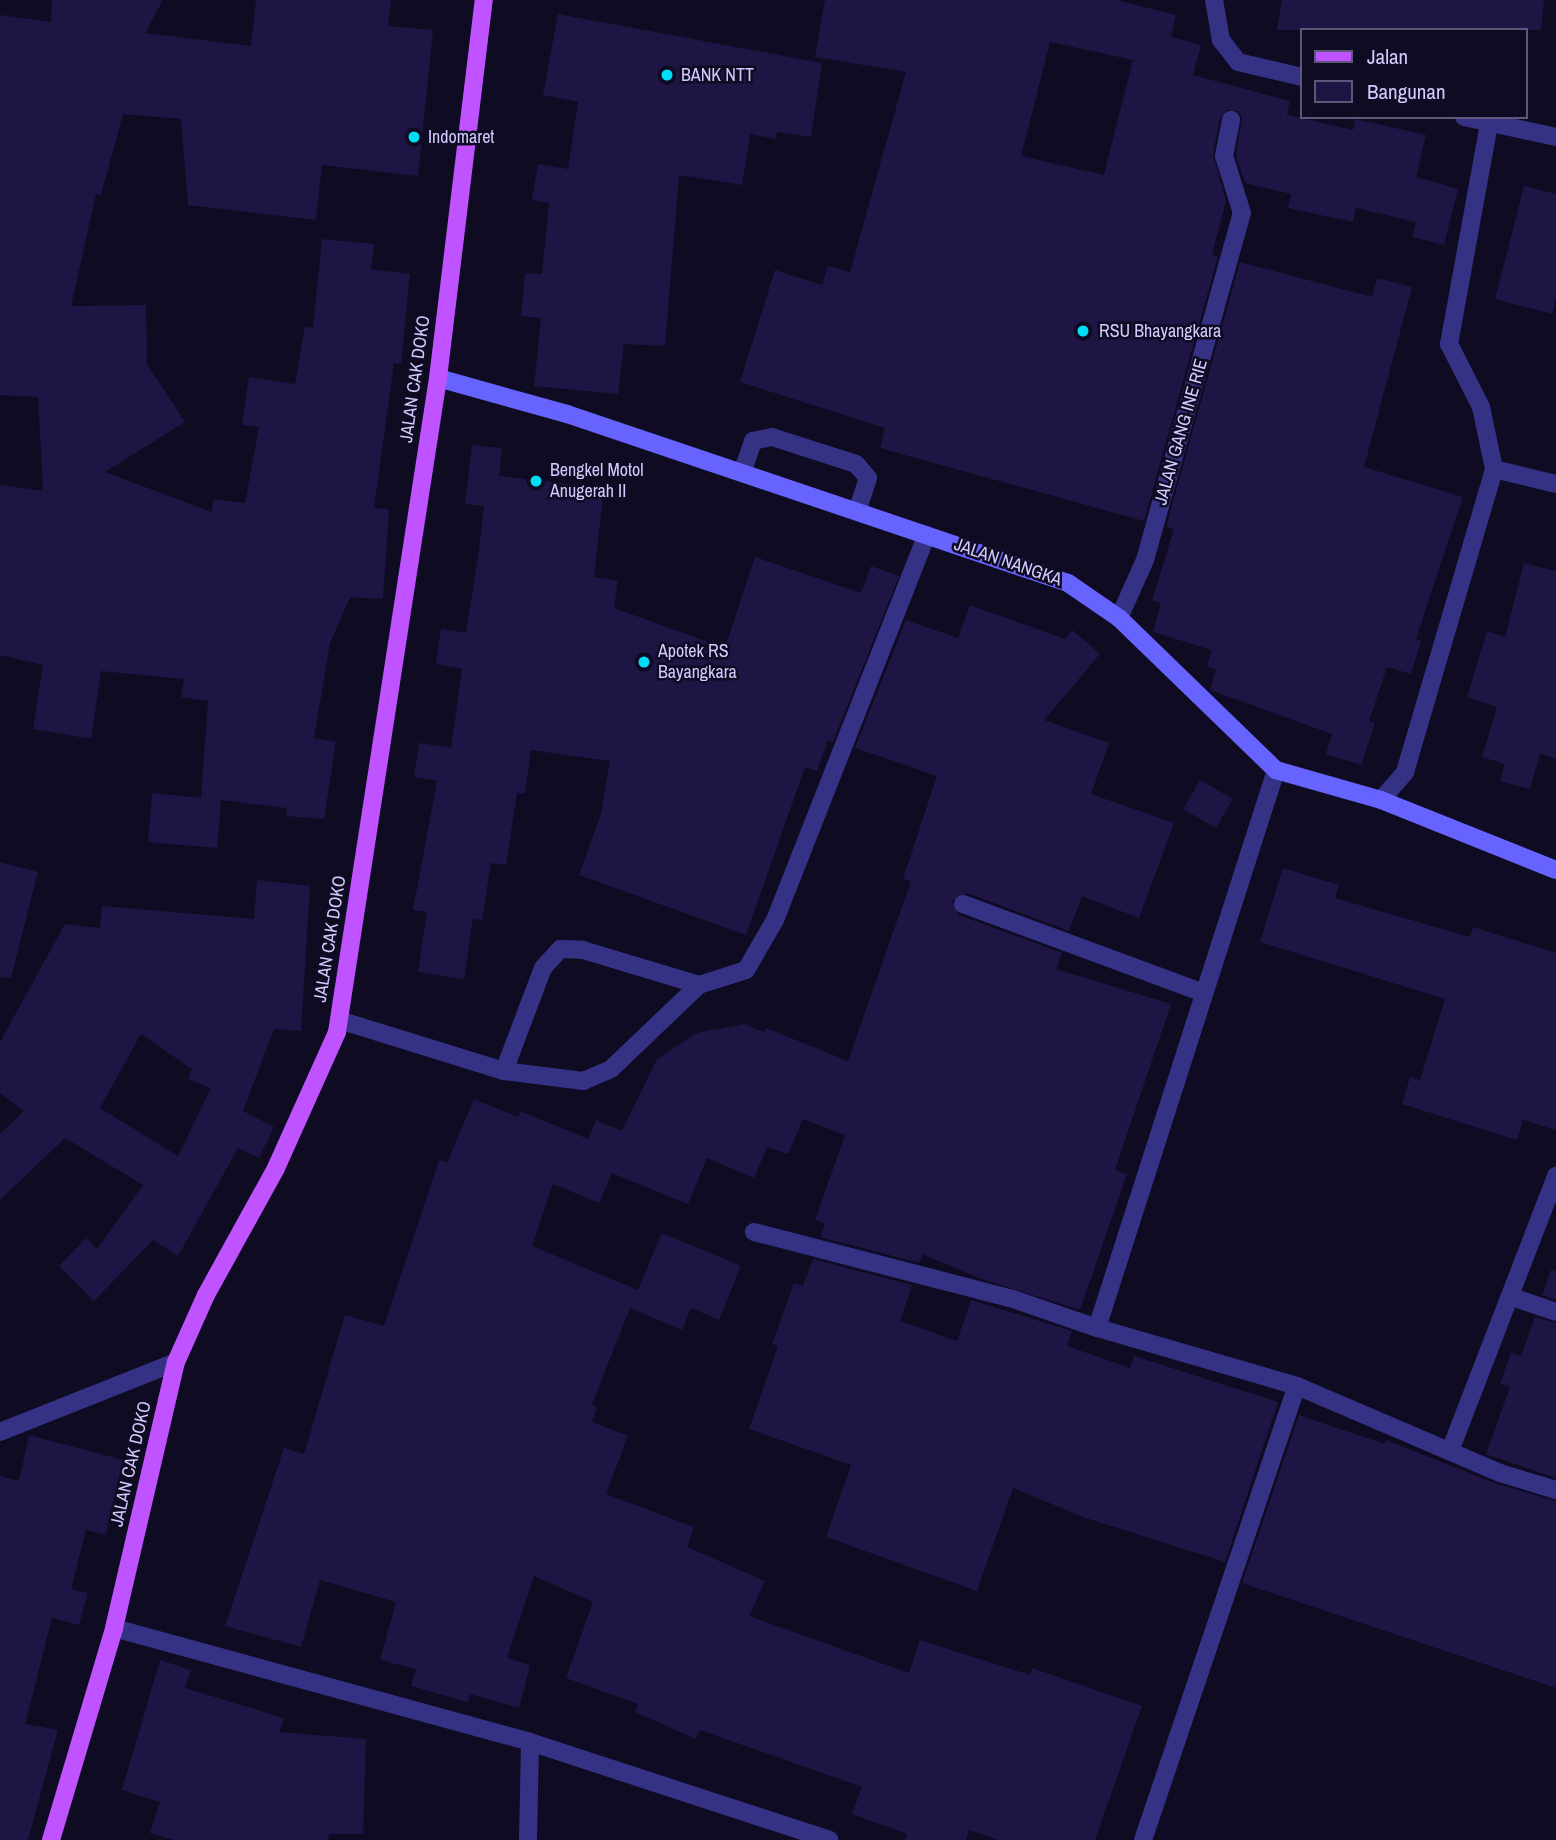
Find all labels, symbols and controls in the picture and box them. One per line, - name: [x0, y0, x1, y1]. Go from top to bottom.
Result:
- legend: [1300, 28, 1528, 119]
- text: Jalan: [1367, 42, 1408, 71]
- place label: BANK NTT: [681, 64, 754, 86]
- marker: BANK NTT: [659, 67, 675, 83]
- text: Bangunan: [1367, 77, 1446, 106]
- place label: Indomaret: [428, 126, 494, 148]
- marker: Indomaret: [406, 129, 422, 145]
- street label: JALAN CAK DOKO: [395, 314, 435, 444]
- place label: RSU Bhayangkara: [1099, 320, 1221, 342]
- marker: RSU Bhayangkara: [1073, 321, 1093, 341]
- street label: JALAN GANG INE RIE: [1150, 356, 1212, 508]
- place label: Bengkel Motol Anugerah II: [550, 460, 644, 503]
- marker: Bengkel Motol Anugerah II: [528, 473, 544, 489]
- street label: JALAN NANGKA: [951, 533, 1065, 591]
- place label: Apotek RS Bayangkara: [658, 641, 737, 684]
- marker: Apotek RS Bayangkara: [636, 654, 652, 670]
- street label: JALAN CAK DOKO: [309, 874, 351, 1004]
- street label: JALAN CAK DOKO: [106, 1399, 156, 1529]

